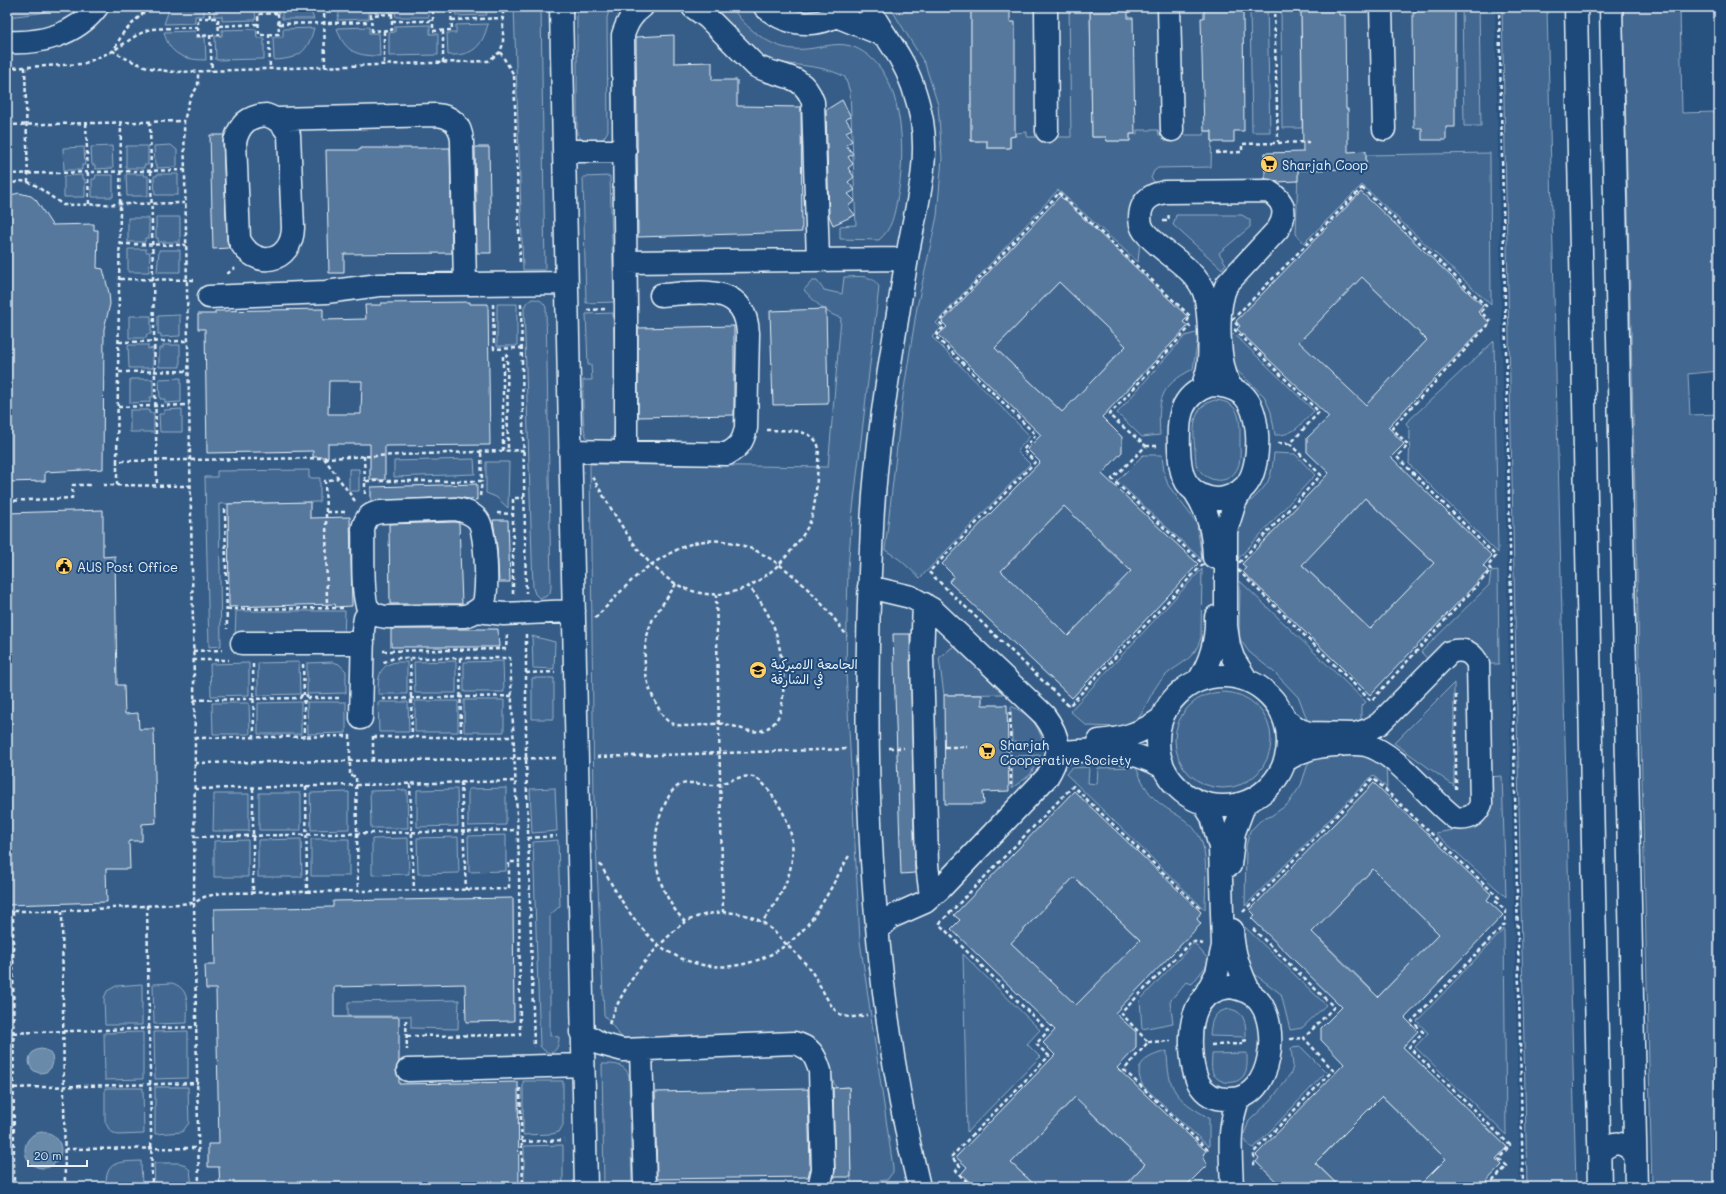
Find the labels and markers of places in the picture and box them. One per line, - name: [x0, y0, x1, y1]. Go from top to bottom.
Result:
- supermarket icon: Sharjah Coop: [1259, 154, 1279, 174]
- place label: Sharjah Coop: [1282, 156, 1368, 173]
- public building icon: AUS Post Office: [54, 556, 74, 576]
- place label: AUS Post Office: [77, 558, 178, 575]
- place label: الجامعة الاميركية في الشارقة: [771, 655, 858, 689]
- school or university icon: الجامعة الاميركية في الشارقة: [748, 660, 768, 680]
- place label: Sharjah Cooperative Society: [1000, 736, 1132, 768]
- supermarket icon: Sharjah Cooperative Society: [977, 741, 997, 761]

